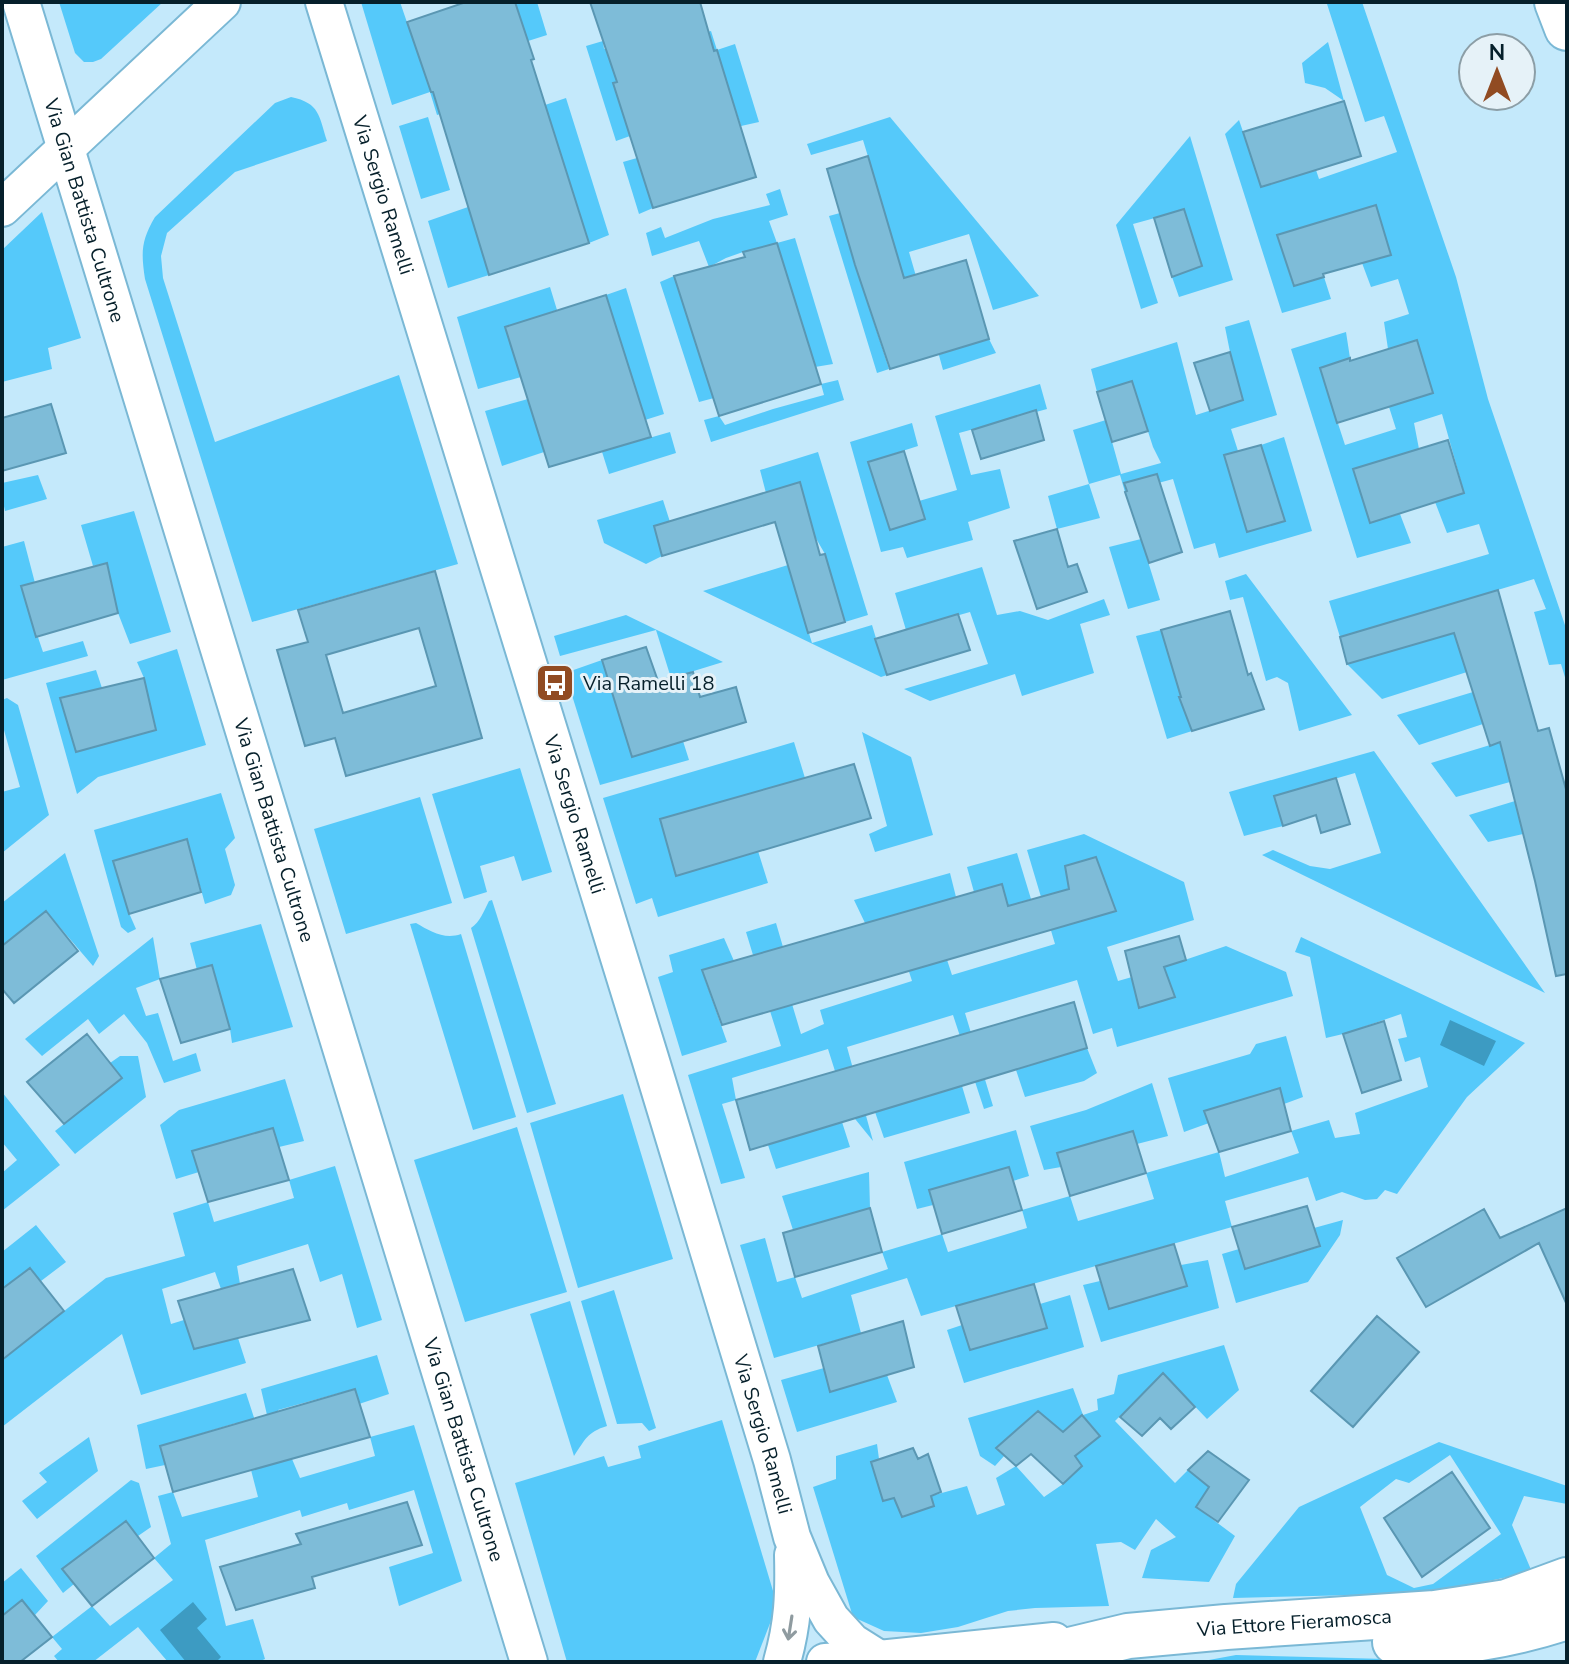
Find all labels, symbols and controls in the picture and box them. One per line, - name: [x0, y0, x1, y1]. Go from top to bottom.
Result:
- north arrow: [1457, 32, 1537, 112]
- text: N: [1489, 38, 1505, 68]
- street label: Via Gian Battista Cultrone: [37, 94, 131, 326]
- street label: Via Sergio Ramelli: [346, 111, 420, 278]
- bus stop icon: Via Ramelli 18: [534, 662, 576, 704]
- place label: Via Ramelli 18: [582, 670, 714, 697]
- street label: Via Gian Battista Cultrone: [227, 714, 321, 945]
- street label: Via Sergio Ramelli: [537, 731, 611, 897]
- street label: Via Gian Battista Cultrone: [416, 1334, 511, 1565]
- street label: Via Sergio Ramelli: [726, 1350, 798, 1517]
- street label: Via Ettore Fieramosca: [1195, 1603, 1393, 1644]
- one-way arrow: [782, 1615, 797, 1640]

